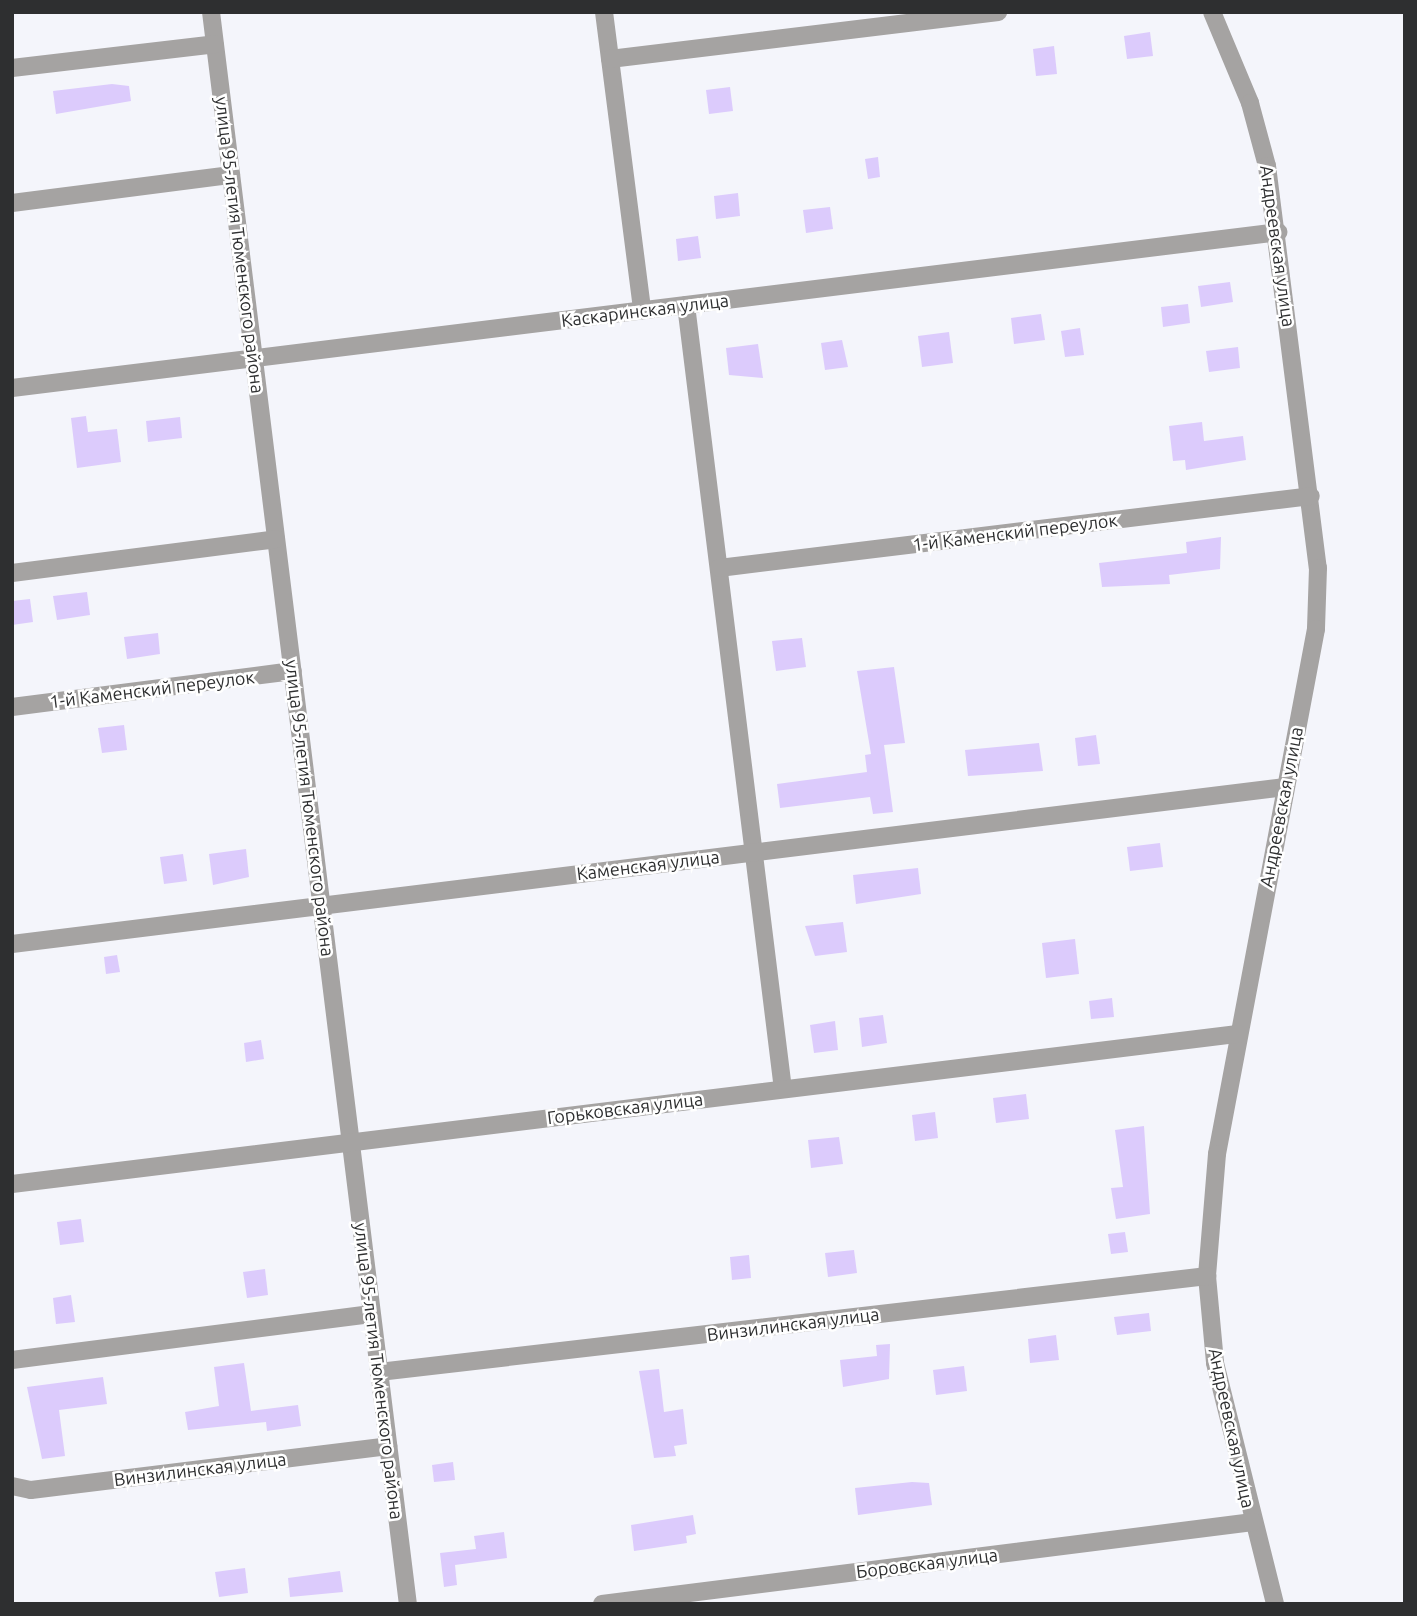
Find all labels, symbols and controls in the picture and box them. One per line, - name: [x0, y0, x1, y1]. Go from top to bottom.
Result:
- street label: улица 95-летия Тюменского района: [211, 95, 269, 395]
- street label: Андреевская улица: [1256, 164, 1300, 328]
- street label: Каскаринская улица: [560, 289, 730, 331]
- street label: 1-й Каменский переулок: [911, 509, 1119, 555]
- street label: улица 95-летия Тюменского района: [281, 658, 339, 958]
- street label: 1-й Каменский переулок: [48, 666, 256, 712]
- street label: Андреевская улица: [1255, 725, 1307, 889]
- street label: Каменская улица: [575, 846, 721, 884]
- street label: Горьковская улица: [546, 1088, 704, 1128]
- street label: улица 95-летия Тюменского района: [350, 1221, 408, 1521]
- street label: Винзилинская улица: [706, 1303, 880, 1345]
- street label: Андреевская улица: [1204, 1346, 1260, 1510]
- street label: Винзилинская улица: [113, 1448, 287, 1490]
- street label: Боровская улица: [855, 1544, 999, 1582]

